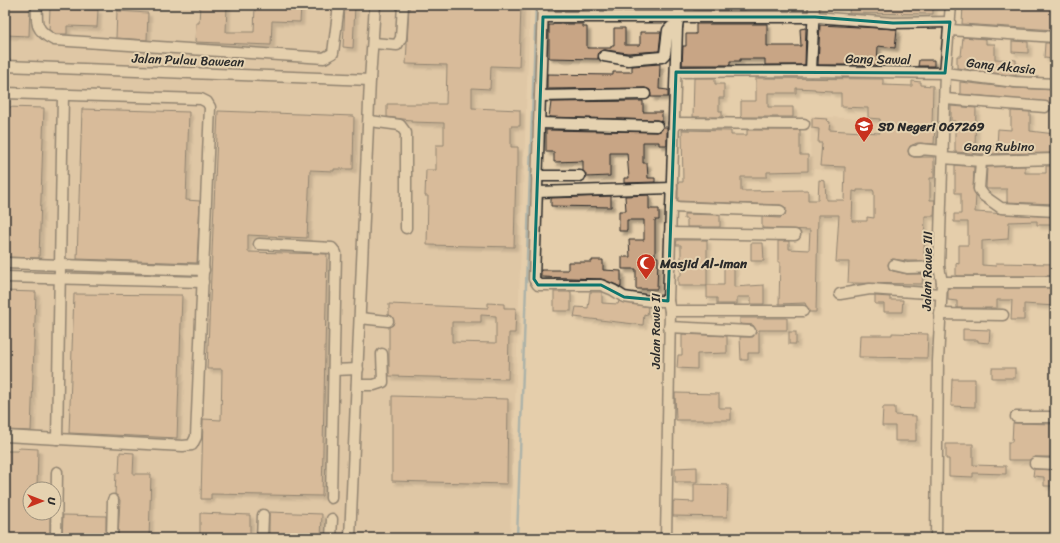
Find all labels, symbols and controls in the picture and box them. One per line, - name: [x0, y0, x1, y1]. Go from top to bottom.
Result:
- street label: Jalan Pulau Bawean: [130, 47, 245, 73]
- street label: Gang Sawal: [845, 47, 911, 71]
- street label: Gang Akasia: [965, 51, 1037, 81]
- school or university icon: SD Negeri 067269: [853, 115, 875, 143]
- place label: SD Negeri 067269: [877, 115, 985, 138]
- street label: Gang Rubino: [964, 135, 1035, 158]
- street label: Jalan Rawe III: [915, 231, 939, 312]
- mosque icon: Masjid Al-Iman: [635, 252, 657, 280]
- place label: Masjid Al-Iman: [659, 252, 748, 275]
- street label: Jalan Rawe II: [644, 293, 667, 370]
- north arrow: [22, 481, 62, 521]
- text: U: [42, 497, 61, 505]

